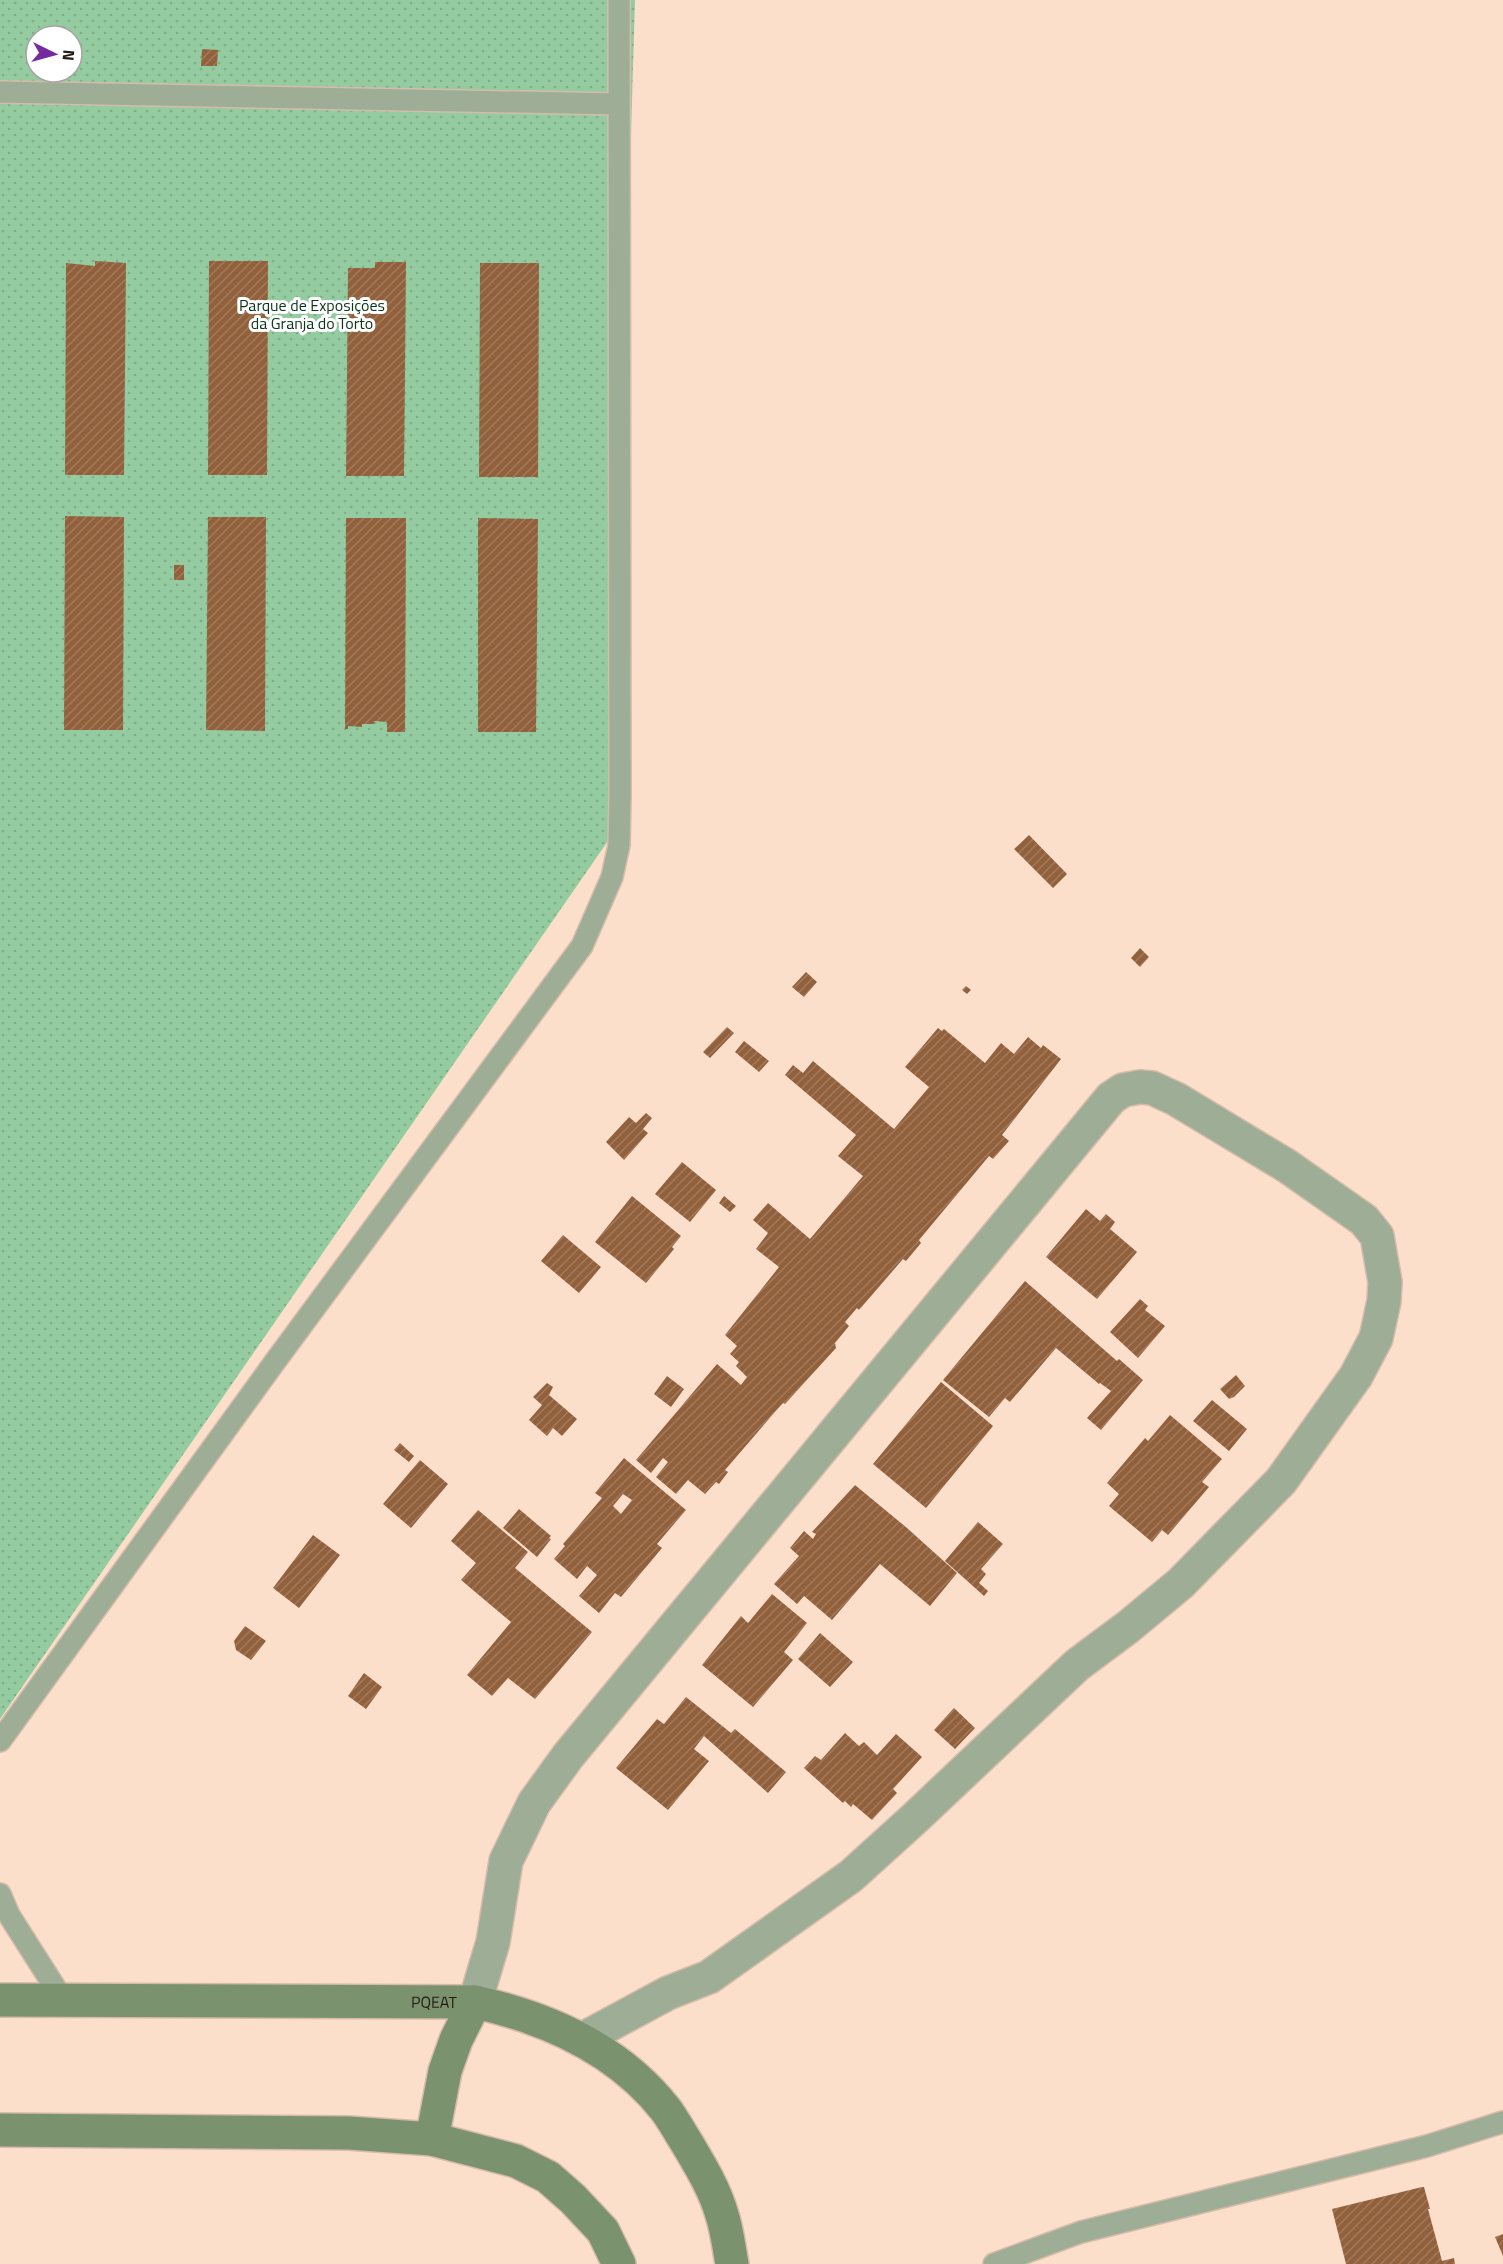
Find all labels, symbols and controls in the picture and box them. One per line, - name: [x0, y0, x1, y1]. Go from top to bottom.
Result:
- north arrow: [24, 24, 84, 84]
- text: N: [57, 49, 81, 62]
- park label: Parque de Exposições da Granja do Torto: [239, 293, 385, 335]
- street label: PQEAT: [411, 1990, 458, 2014]

